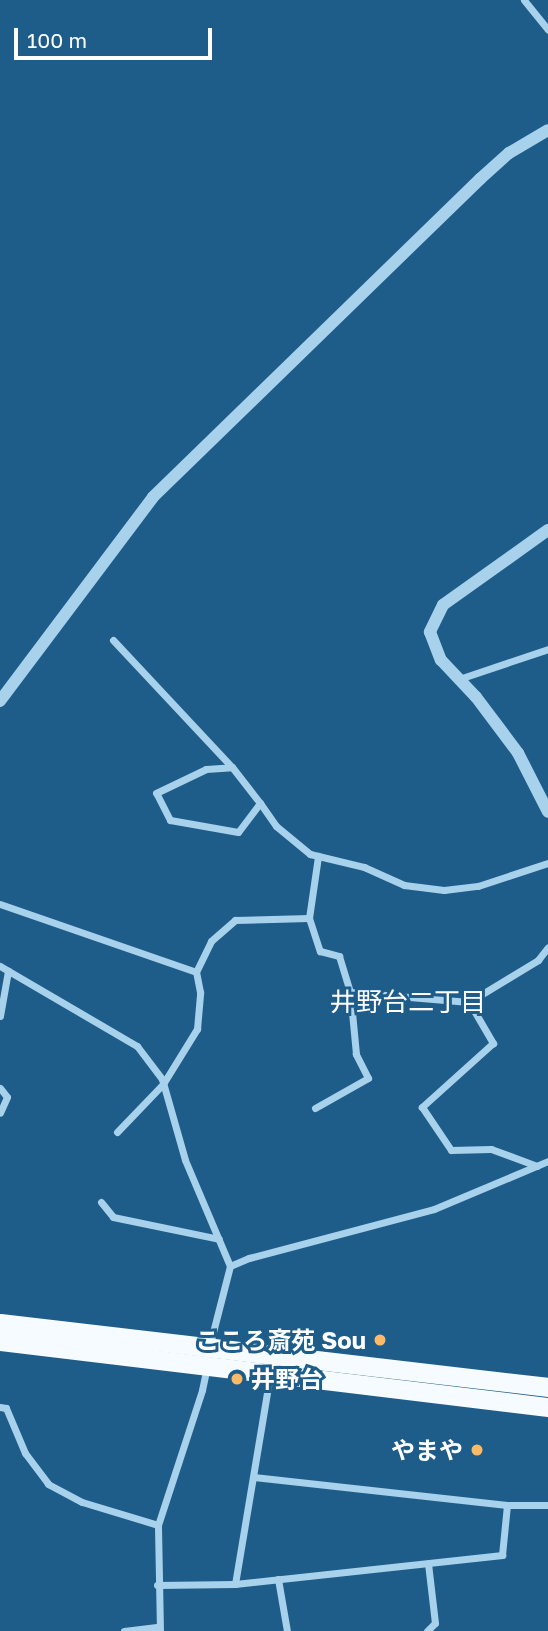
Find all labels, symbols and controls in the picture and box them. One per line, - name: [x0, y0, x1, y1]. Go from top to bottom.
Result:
- scale bar: [18, 14, 215, 58]
- text: 100 m: [27, 27, 87, 53]
- district label: 井野台二丁目: [330, 986, 486, 1018]
- place label: こころ斎苑 Sou: [195, 1326, 366, 1354]
- marker: こころ斎苑 Sou: [372, 1332, 388, 1348]
- place label: 井野台: [251, 1365, 323, 1393]
- marker: 井野台: [229, 1371, 245, 1387]
- place label: やまや: [391, 1436, 463, 1464]
- marker: やまや: [469, 1442, 485, 1458]

